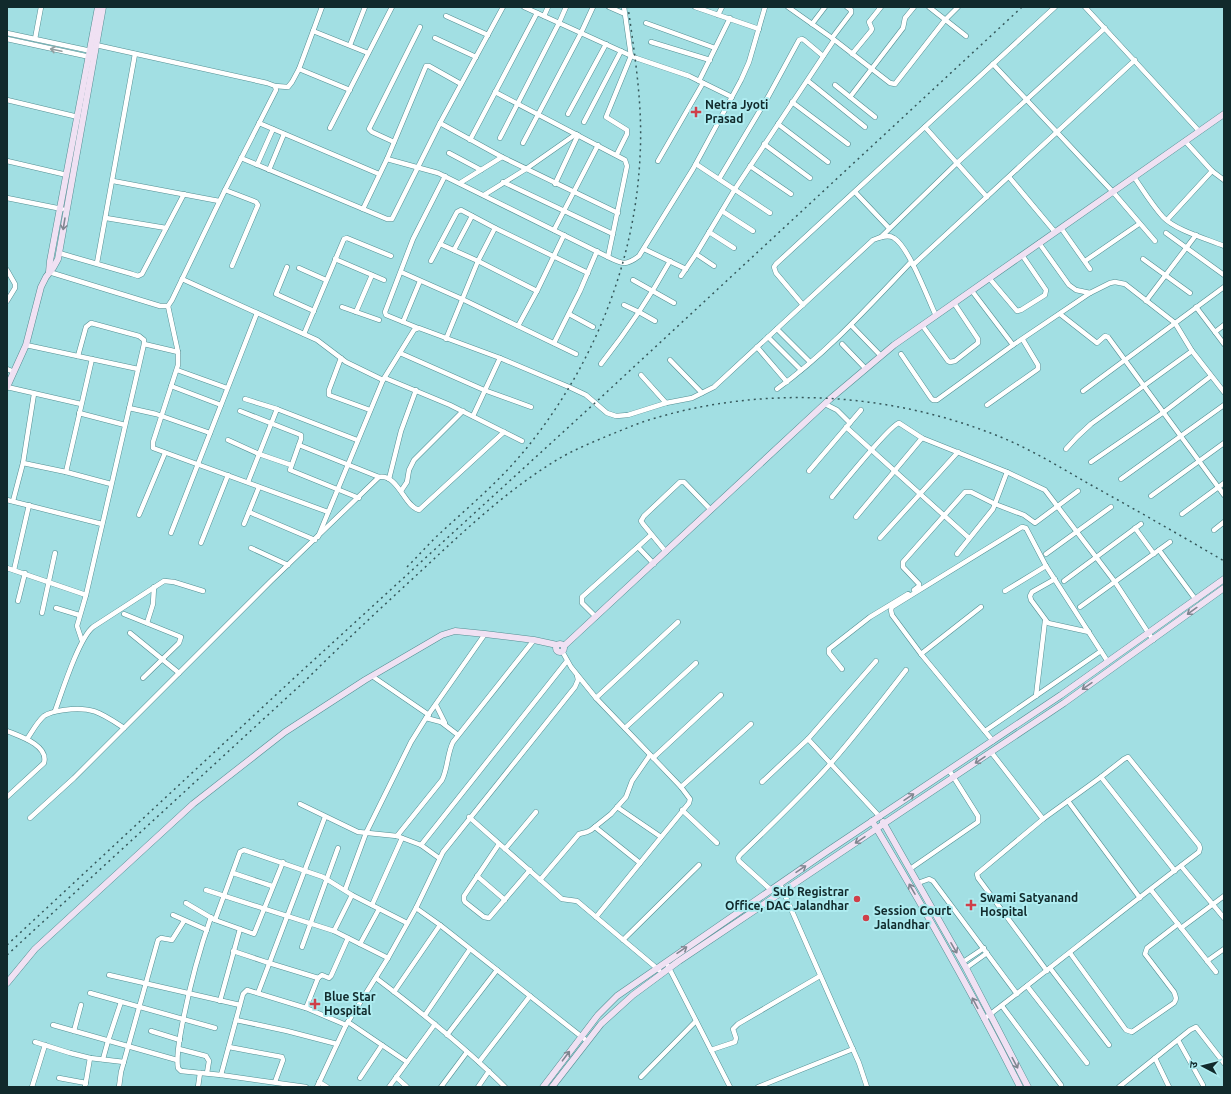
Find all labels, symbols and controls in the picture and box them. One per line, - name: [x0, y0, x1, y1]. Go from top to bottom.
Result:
- one-way arrow: [50, 45, 63, 53]
- place label: Netra Jyoti Prasad: [705, 98, 768, 125]
- marker: Netra Jyoti Prasad: [690, 106, 702, 118]
- one-way arrow: [60, 218, 68, 231]
- one-way arrow: [1187, 606, 1198, 615]
- one-way arrow: [1082, 682, 1093, 691]
- one-way arrow: [974, 756, 985, 764]
- one-way arrow: [903, 793, 914, 801]
- one-way arrow: [855, 836, 866, 844]
- one-way arrow: [795, 865, 806, 873]
- one-way arrow: [908, 883, 916, 895]
- place label: Sub Registrar Office, DAC Jalandhar: [725, 885, 849, 912]
- place label: Swami Satyanand Hospital: [980, 891, 1078, 918]
- marker: Sub Registrar Office, DAC Jalandhar: [852, 894, 862, 904]
- marker: Swami Satyanand Hospital: [965, 899, 977, 911]
- place label: Session Court Jalandhar: [874, 904, 951, 931]
- marker: Session Court Jalandhar: [861, 913, 871, 923]
- one-way arrow: [951, 942, 959, 954]
- one-way arrow: [676, 946, 687, 954]
- place label: Blue Star Hospital: [324, 990, 376, 1017]
- one-way arrow: [971, 997, 978, 1009]
- marker: Blue Star Hospital: [309, 998, 321, 1010]
- north arrow: [1183, 1046, 1223, 1086]
- one-way arrow: [562, 1050, 571, 1061]
- one-way arrow: [1012, 1057, 1020, 1069]
- text: उ: [1187, 1060, 1199, 1069]

